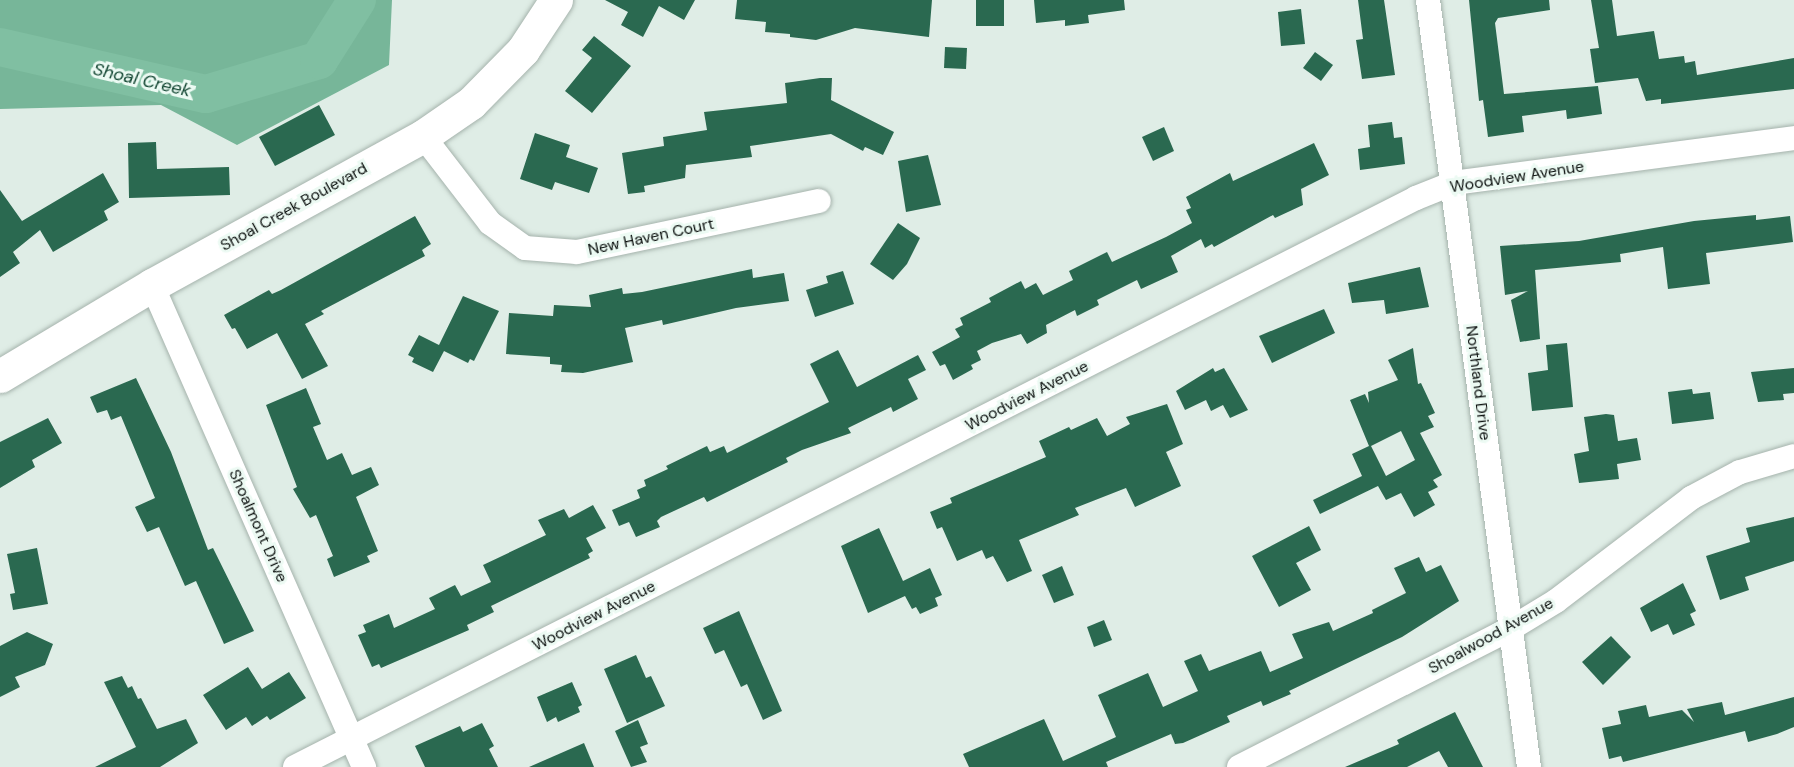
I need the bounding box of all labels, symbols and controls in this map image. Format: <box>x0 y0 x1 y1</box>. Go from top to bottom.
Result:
water label: Shoal Creek <box>91 58 193 102</box>
street label: Woodview Avenue <box>1449 157 1585 197</box>
street label: Shoal Creek Boulevard <box>217 159 371 255</box>
street label: New Haven Court <box>586 214 716 260</box>
street label: Northland Drive <box>1461 324 1495 442</box>
street label: Woodview Avenue <box>962 357 1092 435</box>
street label: Shoalmont Drive <box>225 467 291 585</box>
street label: Woodview Avenue <box>529 577 659 655</box>
street label: Shoalwood Avenue <box>1425 594 1557 678</box>

